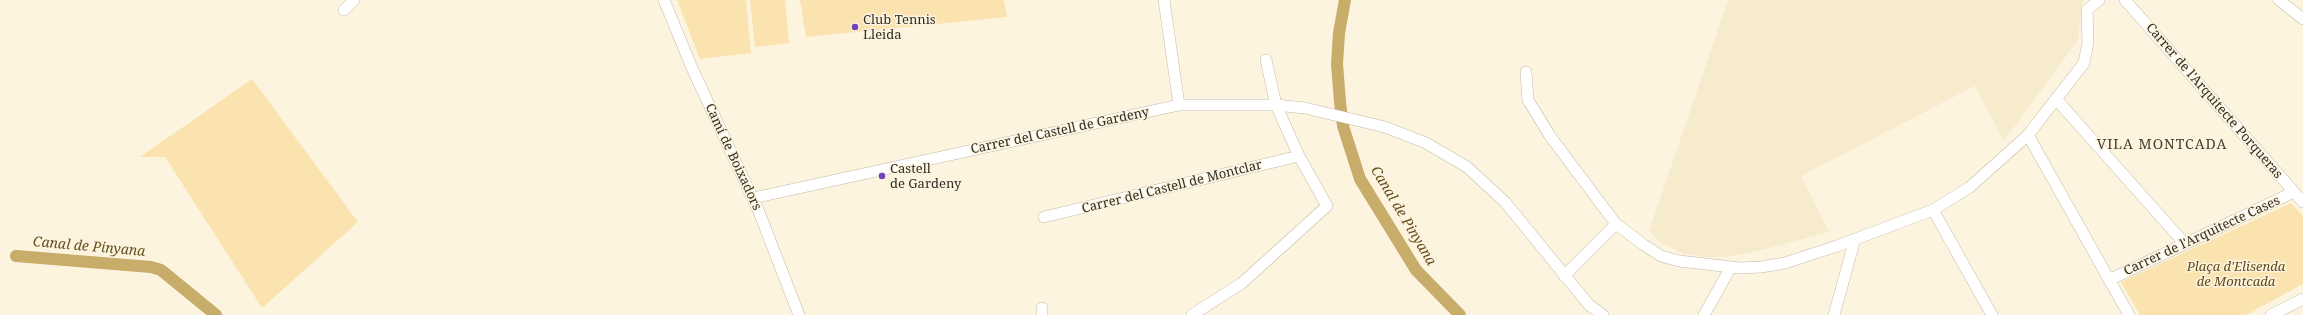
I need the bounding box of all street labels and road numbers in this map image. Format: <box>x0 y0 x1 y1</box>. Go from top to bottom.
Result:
street label: Carrer de l'Arquitecte Porqueras <box>2142 20 2286 182</box>
street label: Camí de Boixadors <box>701 101 765 213</box>
street label: Carrer del Castell de Gardeny <box>969 104 1151 158</box>
street label: Carrer del Castell de Montclar <box>1080 157 1264 217</box>
street label: Carrer de l'Arquitecte Cases <box>2121 193 2283 279</box>

